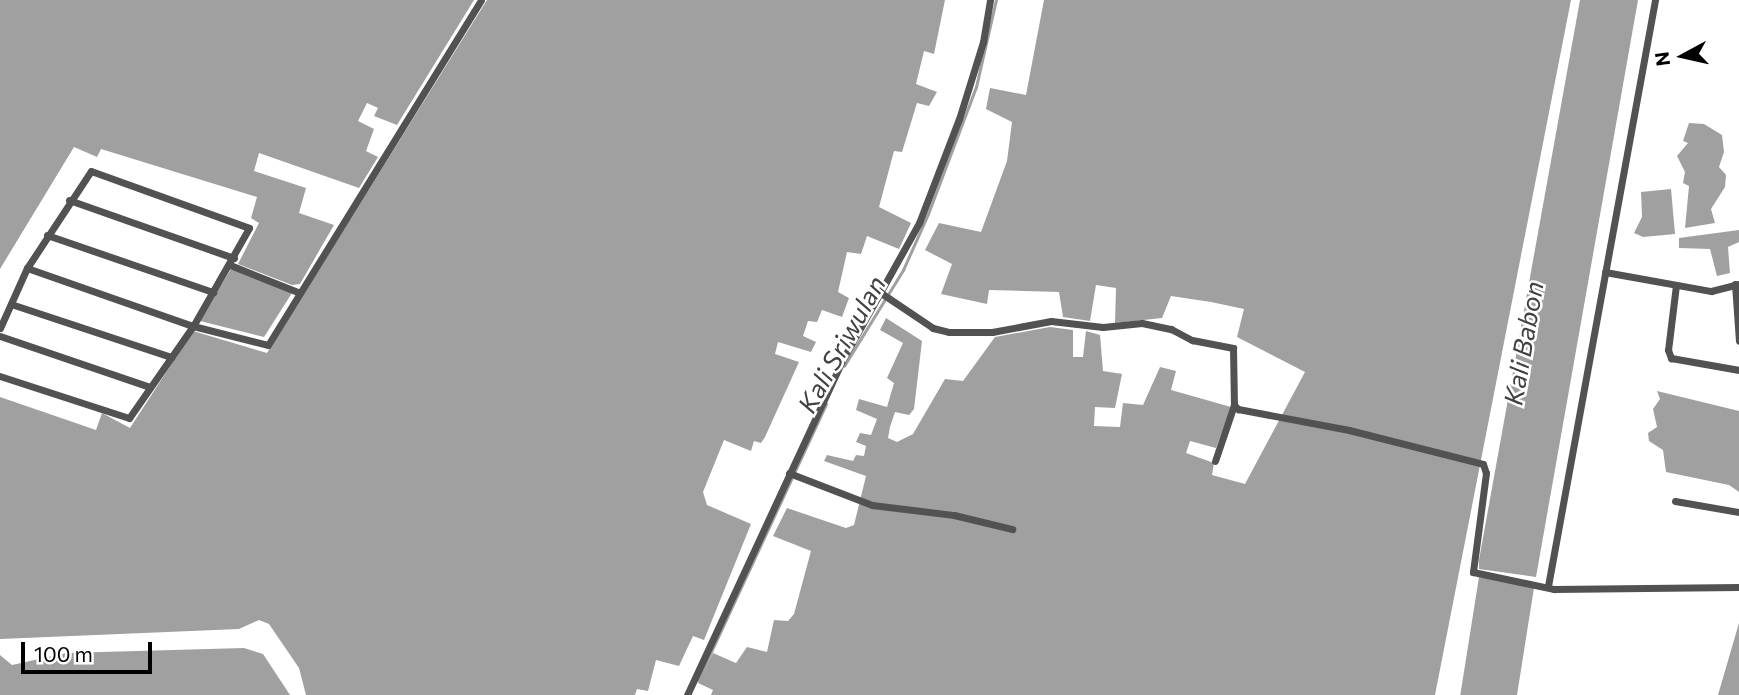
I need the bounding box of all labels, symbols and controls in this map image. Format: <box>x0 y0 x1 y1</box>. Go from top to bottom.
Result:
north arrow <box>1648 21 1718 91</box>
text: N <box>1649 50 1674 68</box>
water label: Kali Sriwulan <box>790 270 892 418</box>
water label: Kali Babon <box>1497 278 1549 408</box>
scale bar <box>24 628 156 672</box>
text: 100 m <box>34 641 93 666</box>

